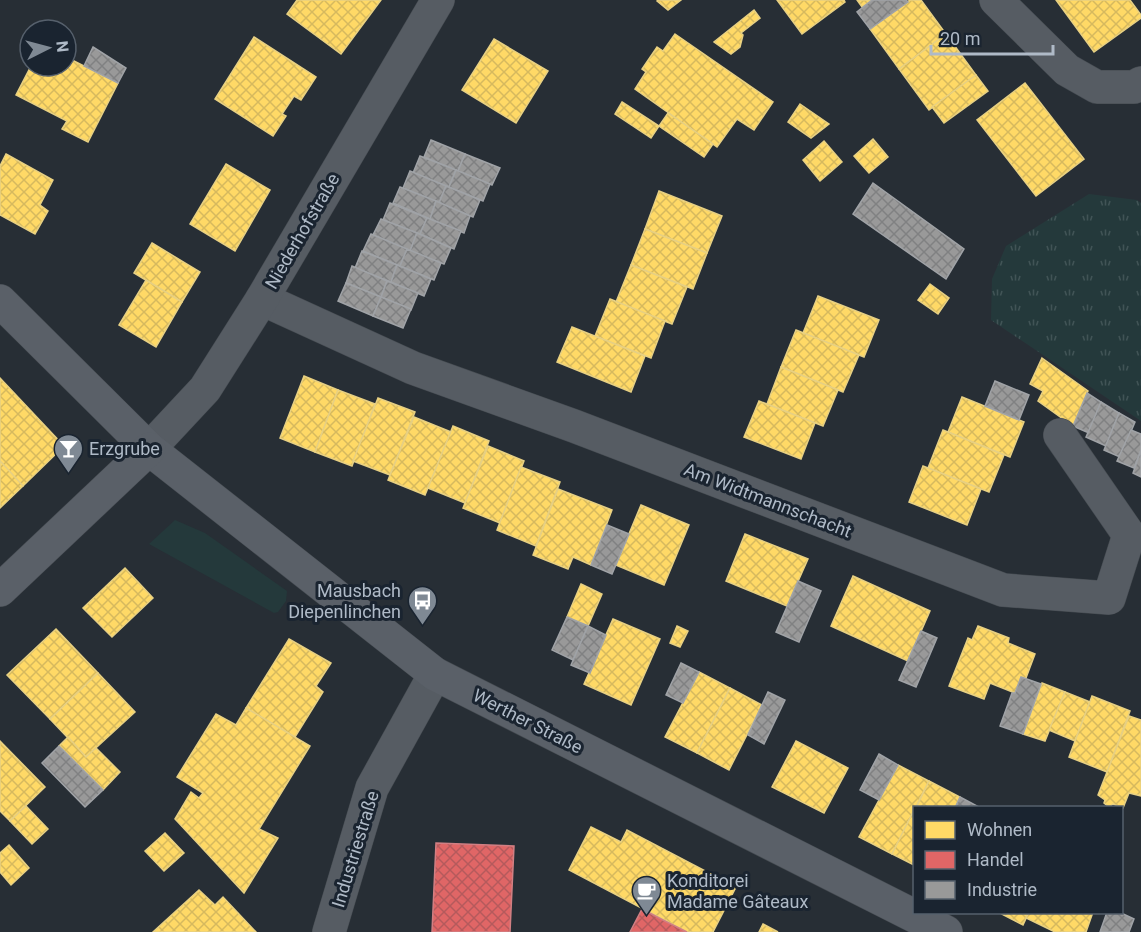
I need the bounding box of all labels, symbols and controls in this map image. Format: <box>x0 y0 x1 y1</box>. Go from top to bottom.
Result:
north arrow <box>18 18 78 78</box>
scale bar <box>931 18 1052 56</box>
text: 20 m <box>940 28 980 49</box>
text: N <box>52 40 72 53</box>
street label: Niederhofstraße <box>260 169 344 293</box>
bar icon: Erzgrube <box>52 432 84 474</box>
place label: Erzgrube <box>89 438 160 459</box>
street label: Am Widtmannschacht <box>681 458 855 542</box>
place label: Mausbach Diepenlinchen <box>288 580 401 622</box>
bus stop icon: Mausbach Diepenlinchen <box>406 584 438 626</box>
street label: Werther Straße <box>470 684 586 758</box>
street label: Industriestraße <box>327 788 383 910</box>
legend <box>913 806 1123 914</box>
text: Wohnen <box>967 819 1032 840</box>
text: Handel <box>967 849 1024 870</box>
place label: Konditorei Madame Gâteaux <box>667 870 808 912</box>
cafe icon: Konditorei Madame Gâteaux <box>630 874 662 916</box>
text: Industrie <box>967 879 1037 900</box>

